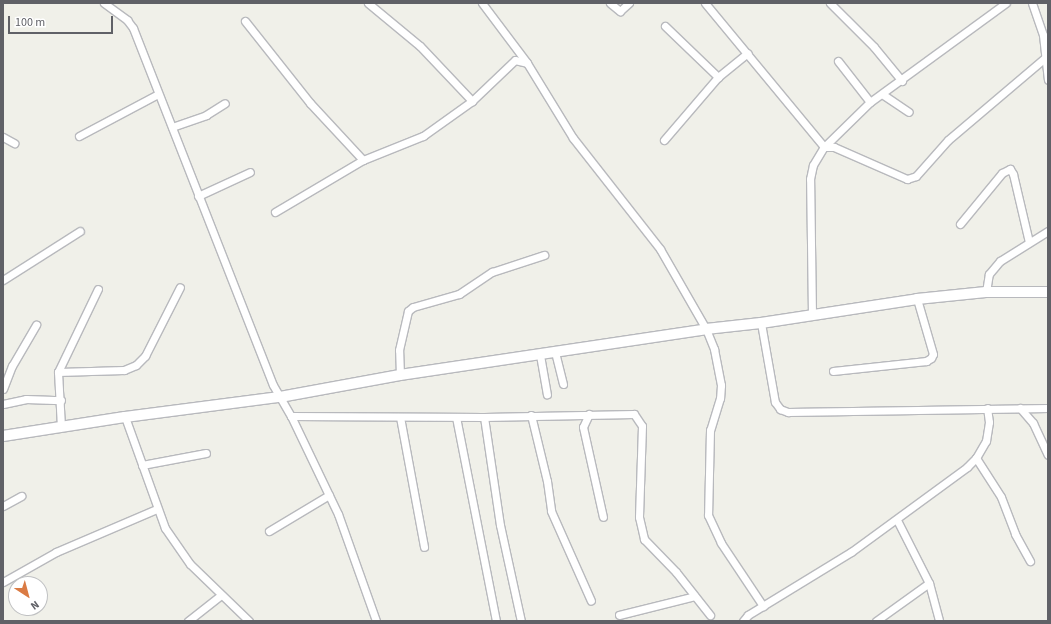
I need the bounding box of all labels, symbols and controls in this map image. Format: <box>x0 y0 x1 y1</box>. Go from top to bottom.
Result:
scale bar <box>10 8 115 34</box>
text: 100 m <box>15 14 45 31</box>
north arrow <box>8 576 48 616</box>
text: N <box>27 597 42 614</box>

